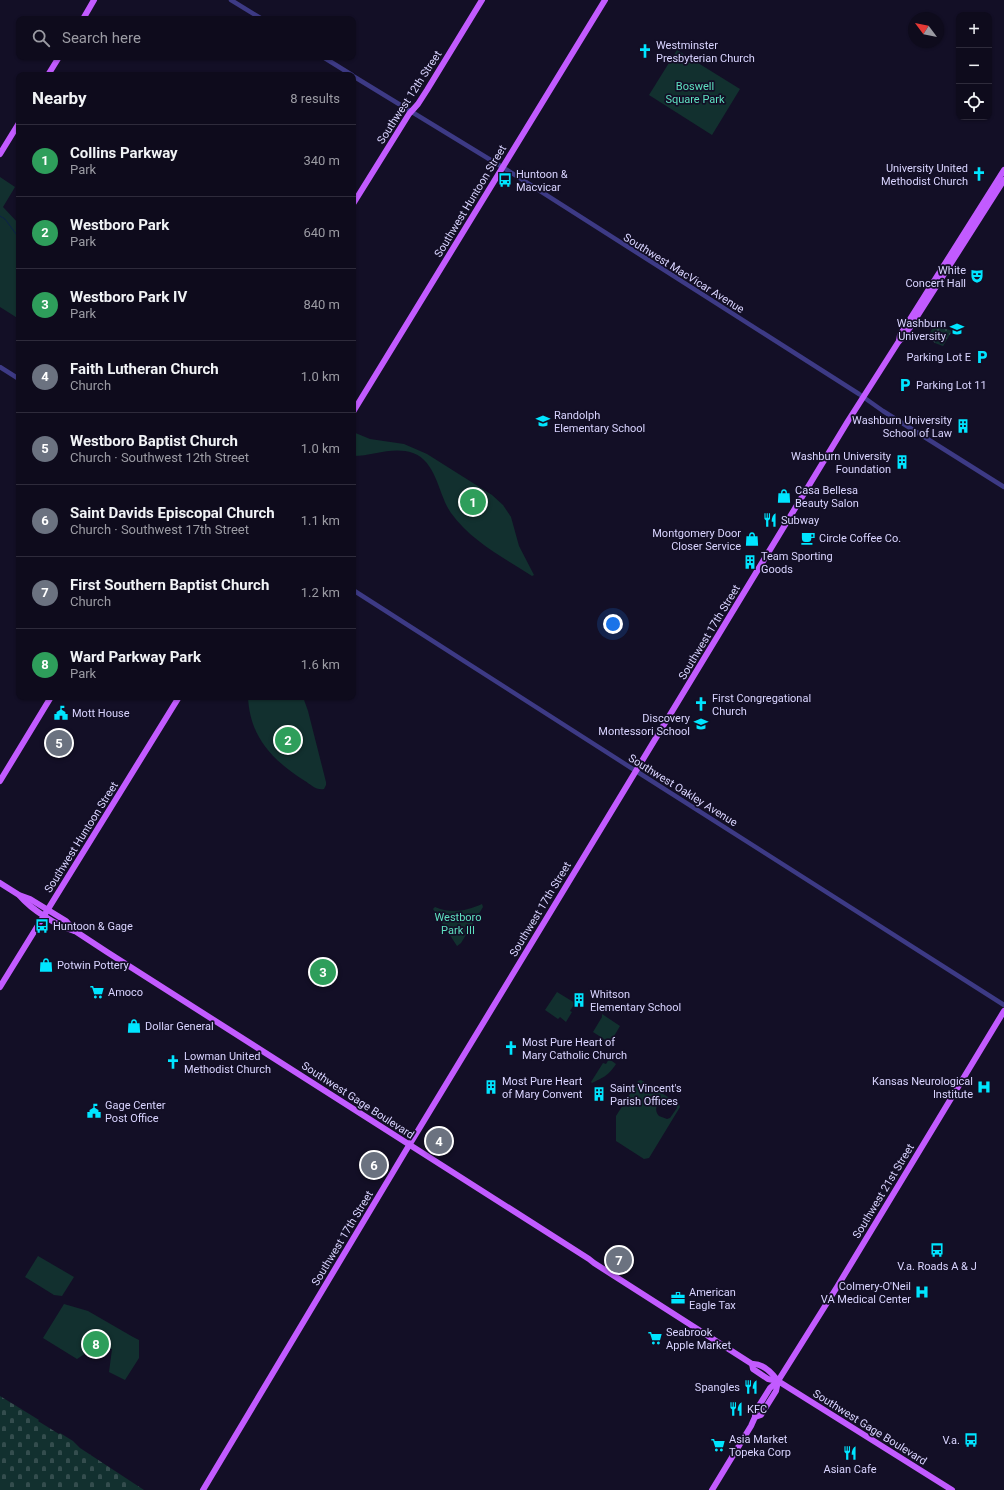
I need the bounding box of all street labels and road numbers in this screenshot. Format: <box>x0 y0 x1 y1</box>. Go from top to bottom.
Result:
street label: Southwest 12th Street <box>374 48 445 146</box>
street label: Southwest Huntoon Street <box>432 143 509 260</box>
street label: Southwest MacVicar Avenue <box>621 231 747 316</box>
street label: Southwest 17th Street <box>676 582 743 682</box>
street label: Southwest Oakley Avenue <box>626 751 740 829</box>
street label: Southwest Huntoon Street <box>42 779 121 895</box>
street label: Southwest 17th Street <box>507 859 574 959</box>
street label: Southwest Gage Boulevard <box>299 1059 416 1142</box>
street label: Southwest 21st Street <box>850 1141 917 1241</box>
street label: Southwest 17th Street <box>309 1188 376 1288</box>
street label: Southwest Gage Boulevard <box>811 1387 929 1468</box>

